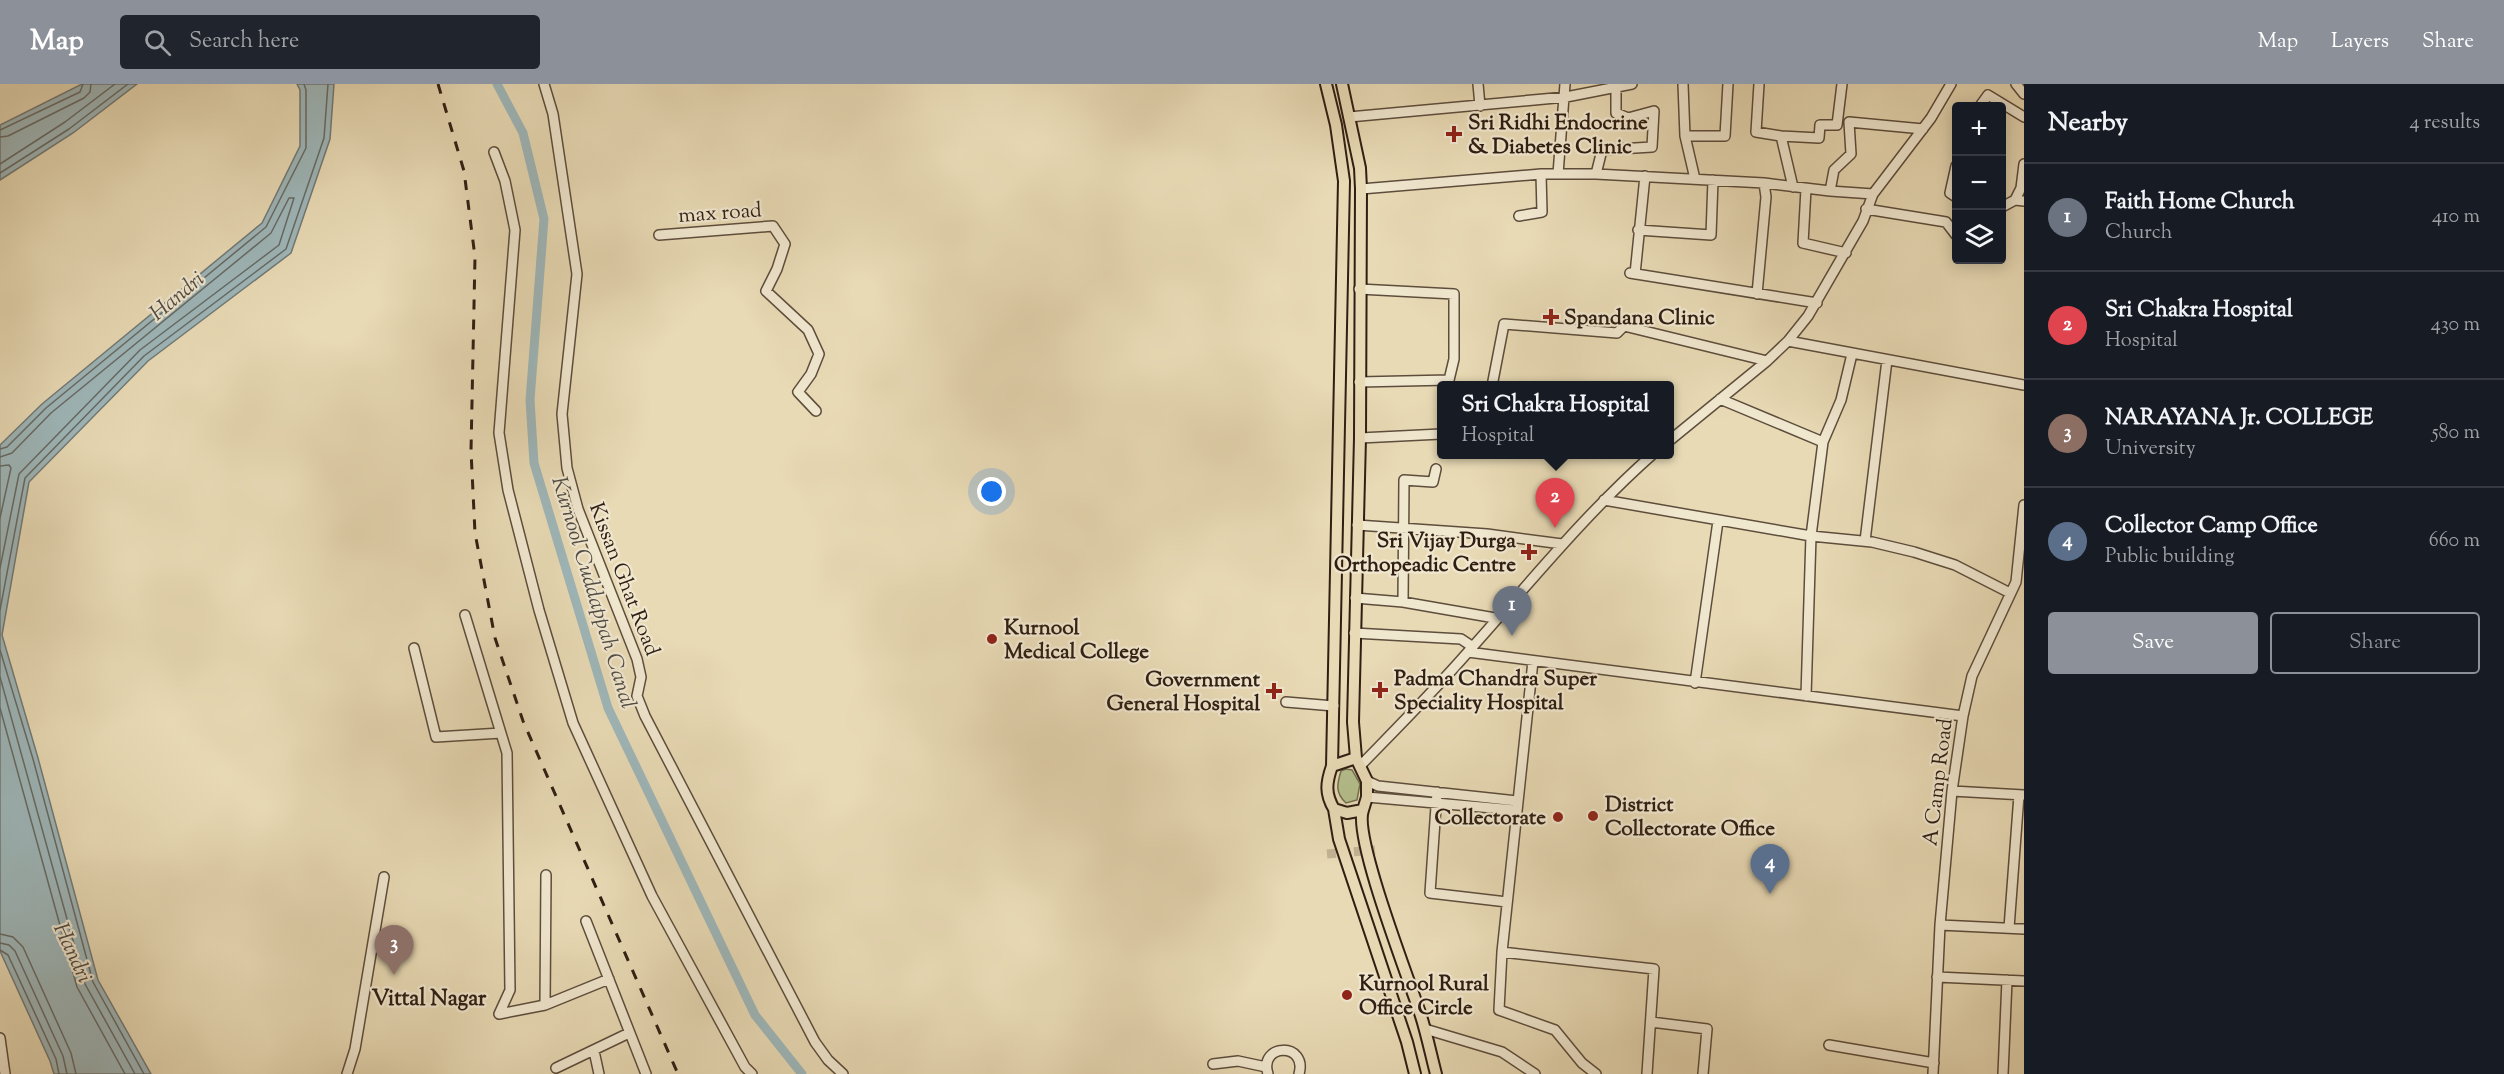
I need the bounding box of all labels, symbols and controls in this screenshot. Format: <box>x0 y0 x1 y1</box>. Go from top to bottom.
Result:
search box <box>120 15 540 69</box>
text: Map <box>30 22 84 62</box>
icon: search <box>141 26 174 59</box>
text: Search here <box>189 26 299 58</box>
text: Map <box>2258 27 2298 57</box>
text: Layers <box>2331 27 2389 57</box>
text: Share <box>2422 27 2474 57</box>
map controls <box>1952 102 2006 264</box>
button: + <box>1952 102 2006 156</box>
text: Nearby <box>2048 105 2128 142</box>
place label: Sri Ridhi Endocrine & Diabetes Clinic <box>1468 109 1648 163</box>
text: 4 results <box>2409 109 2480 138</box>
marker: Sri Ridhi Endocrine & Diabetes Clinic <box>1445 125 1463 143</box>
button: − <box>1952 156 2006 210</box>
text: Faith Home Church <box>2105 187 2295 219</box>
street label: max road <box>677 196 763 232</box>
text: 1 <box>2064 203 2071 232</box>
text: 410 m <box>2432 203 2480 232</box>
button: layers <box>1952 210 2006 264</box>
text: Church <box>2105 219 2172 248</box>
water label: Handri <box>144 265 212 330</box>
text: Sri Chakra Hospital <box>2105 295 2293 327</box>
place label: Spandana Clinic <box>1564 304 1715 334</box>
marker: Spandana Clinic <box>1542 308 1560 326</box>
text: 2 <box>2063 311 2072 340</box>
text: 430 m <box>2431 311 2480 340</box>
text: Hospital <box>2105 327 2178 356</box>
popup <box>1437 381 1674 459</box>
text: Sri Chakra Hospital <box>1462 390 1650 422</box>
text: NARAYANA Jr. COLLEGE <box>2105 403 2373 435</box>
text: 3 <box>2063 419 2072 448</box>
text: 580 m <box>2432 419 2480 448</box>
text: Hospital <box>1462 422 1534 451</box>
text: University <box>2105 435 2196 464</box>
water label: Kurnool Cuddappah Canal <box>542 473 643 713</box>
your location <box>977 477 1006 506</box>
pin: 2 <box>1536 478 1574 528</box>
street label: Kissan Ghat Road <box>580 499 666 661</box>
text: Collector Camp Office <box>2105 511 2318 543</box>
place label: Sri Vijay Durga Orthopeadic Centre <box>1334 527 1516 581</box>
text: 4 <box>2062 527 2073 556</box>
text: 660 m <box>2429 527 2480 556</box>
marker: Sri Vijay Durga Orthopeadic Centre <box>1520 543 1538 561</box>
text: Public building <box>2105 543 2235 572</box>
pin: 1 <box>1492 586 1532 636</box>
button: Save <box>2048 612 2258 674</box>
button: Share <box>2270 612 2480 674</box>
place label: Kurnool Medical College <box>1004 614 1149 668</box>
marker: Kurnool Medical College <box>985 632 999 646</box>
place label: Padma Chandra Super Speciality Hospital <box>1394 665 1597 719</box>
place label: Government General Hospital <box>1107 666 1261 720</box>
marker: Padma Chandra Super Speciality Hospital <box>1371 681 1389 699</box>
marker: Government General Hospital <box>1265 682 1283 700</box>
street label: A Camp Road <box>1916 717 1962 848</box>
place label: District Collectorate Office <box>1605 791 1775 845</box>
place label: Collectorate <box>1435 804 1546 834</box>
marker: District Collectorate Office <box>1586 809 1600 823</box>
marker: Collectorate <box>1551 810 1565 824</box>
pin: 4 <box>1750 844 1790 894</box>
water label: Handri <box>43 918 99 989</box>
pin: 3 <box>374 926 414 975</box>
place label: Kurnool Rural Office Circle <box>1359 970 1489 1024</box>
district label: Vittal Nagar <box>372 984 487 1016</box>
marker: Kurnool Rural Office Circle <box>1340 988 1354 1002</box>

